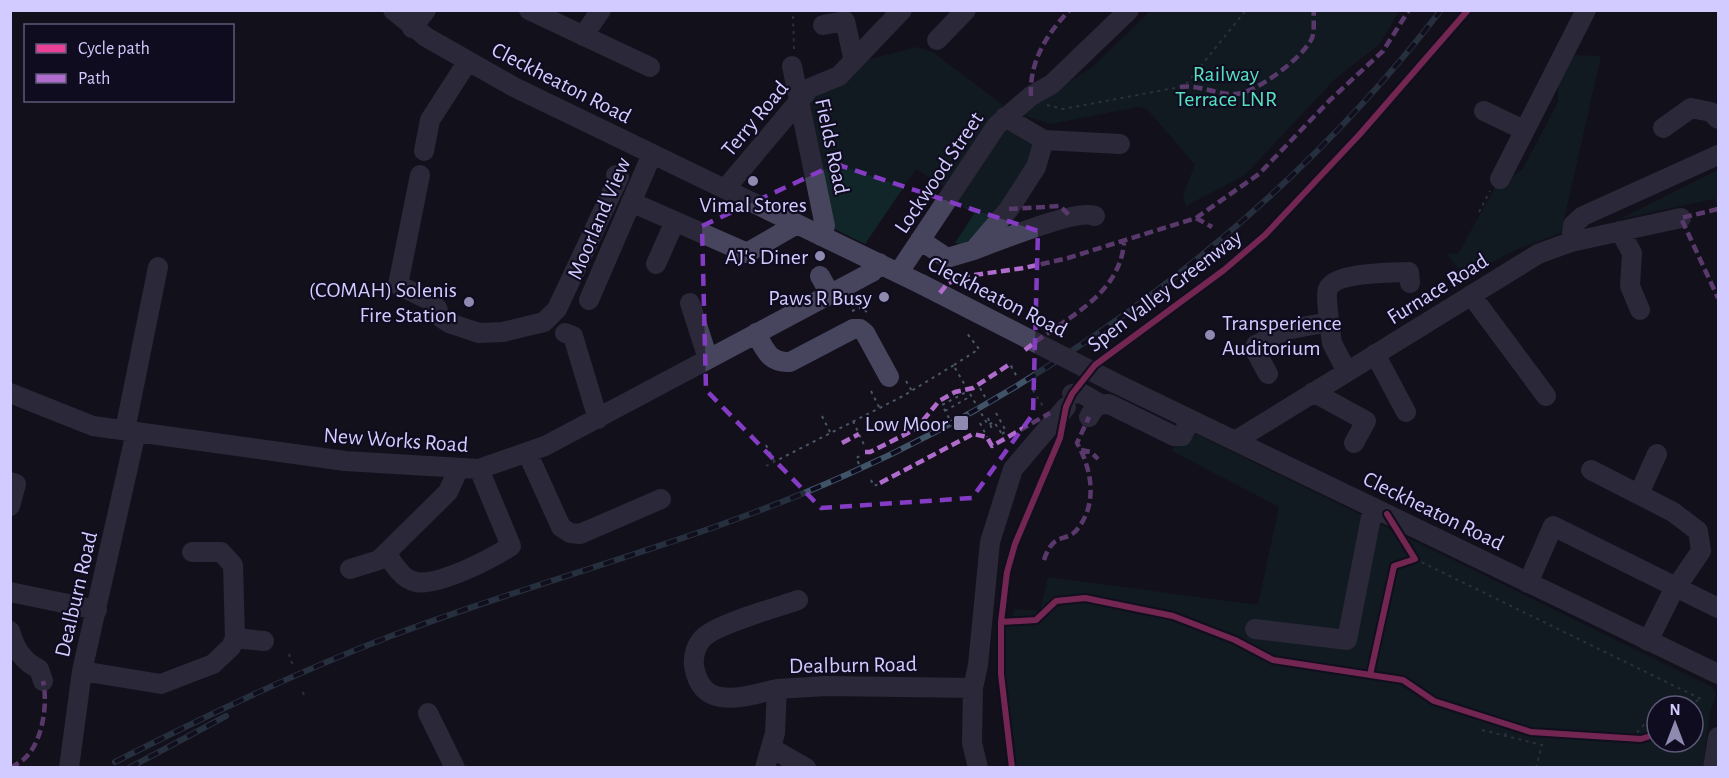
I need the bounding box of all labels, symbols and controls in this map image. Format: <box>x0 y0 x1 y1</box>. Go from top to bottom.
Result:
legend <box>24 24 234 102</box>
street label: Cleckheaton Road <box>488 38 635 127</box>
text: Cycle path <box>78 40 150 58</box>
park label: Railway Terrace LNR <box>1175 63 1277 110</box>
text: Path <box>78 70 110 88</box>
street label: Terry Road <box>717 77 792 160</box>
street label: Fields Road <box>811 96 853 196</box>
street label: Lockwood Street <box>890 108 987 237</box>
street label: Moorland View <box>563 154 634 282</box>
marker: Vimal Stores <box>746 174 760 188</box>
place label: Vimal Stores <box>699 194 807 216</box>
street label: Spen Valley Greenway <box>1083 225 1246 356</box>
place label: AJ's Diner <box>725 246 808 268</box>
marker: AJ's Diner <box>813 249 827 263</box>
street label: Furnace Road <box>1383 249 1492 328</box>
street label: Cleckheaton Road <box>924 252 1071 341</box>
place label: (COMAH) Solenis Fire Station <box>309 279 457 326</box>
place label: Paws R Busy <box>768 287 873 309</box>
marker: Paws R Busy <box>877 290 891 304</box>
marker: (COMAH) Solenis Fire Station <box>462 295 476 309</box>
place label: Transperience Auditorium <box>1222 312 1342 359</box>
marker: Transperience Auditorium <box>1203 328 1217 342</box>
place label: Low Moor <box>865 413 948 435</box>
marker: Low Moor <box>952 414 970 432</box>
street label: New Works Road <box>323 424 469 456</box>
street label: Cleckheaton Road <box>1360 467 1507 554</box>
street label: Dealburn Road <box>51 529 101 659</box>
street label: Dealburn Road <box>789 653 917 677</box>
north arrow <box>1645 694 1705 754</box>
text: N <box>1669 702 1681 718</box>

